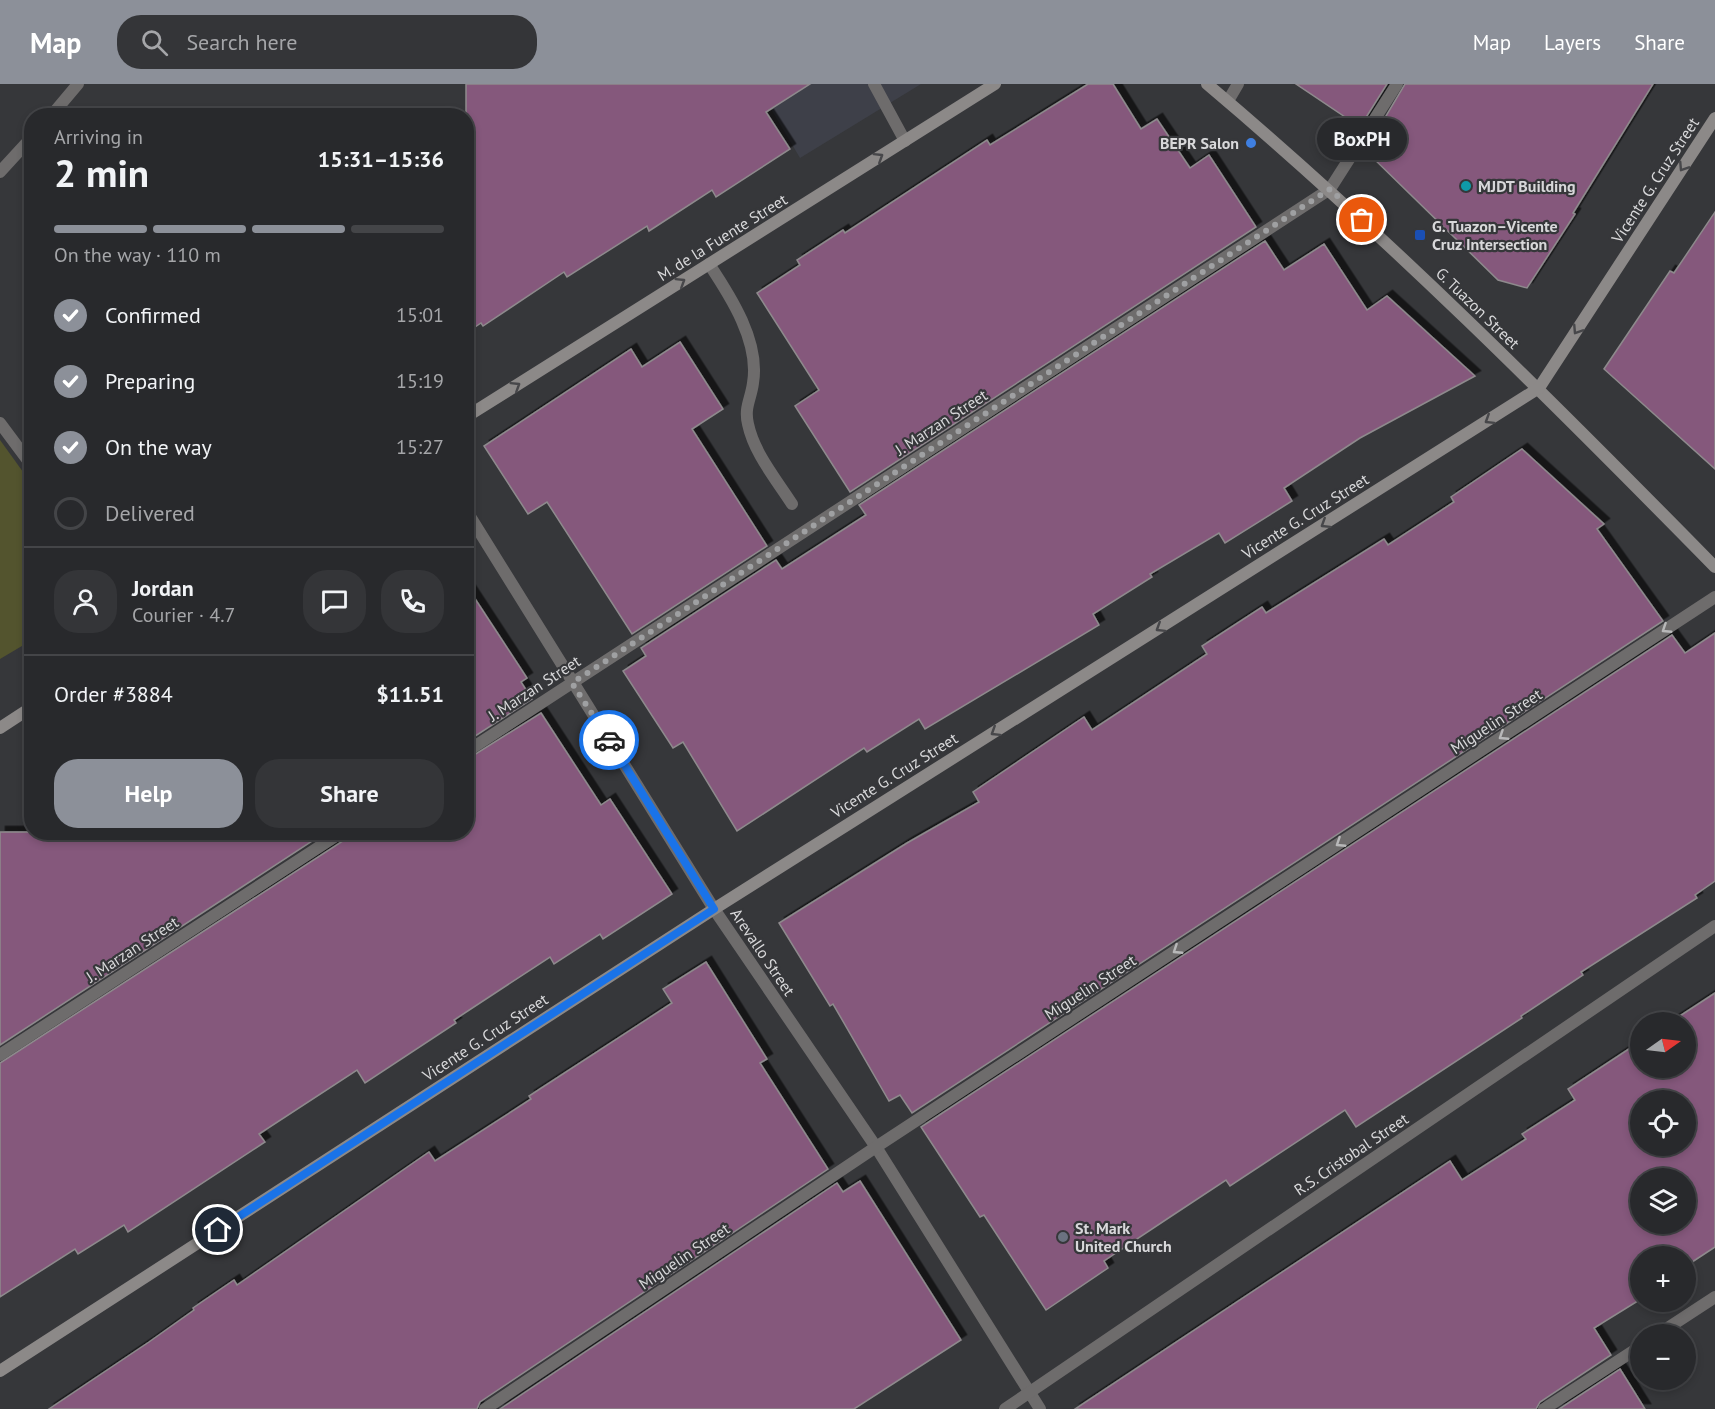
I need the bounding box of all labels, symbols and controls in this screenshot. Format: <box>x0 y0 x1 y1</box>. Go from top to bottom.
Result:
search box <box>117 15 537 69</box>
text: Map <box>30 24 81 61</box>
icon: search <box>138 26 171 59</box>
text: Search here <box>186 28 297 56</box>
text: Map <box>1473 29 1511 56</box>
text: Layers <box>1544 29 1601 56</box>
text: Share <box>1634 29 1685 56</box>
street label: Vicente G. Cruz Street <box>1606 113 1703 247</box>
callout: BoxPH <box>1317 118 1407 160</box>
text: Arriving in <box>54 124 143 150</box>
text: BoxPH <box>1333 126 1391 152</box>
place label: BEPR Salon <box>1160 133 1239 153</box>
marker: BEPR Salon <box>1244 136 1258 150</box>
text: 15:31–15:36 <box>318 145 444 173</box>
text: 2 min <box>54 147 149 198</box>
one-way arrow <box>872 153 883 164</box>
one-way arrow <box>1679 160 1690 171</box>
place label: MJDT Building <box>1478 176 1576 196</box>
marker: MJDT Building <box>1459 179 1473 193</box>
street label: M. de la Fuente Street <box>653 189 791 285</box>
pin <box>1336 194 1387 245</box>
icon: bag <box>1345 203 1378 236</box>
place label: G. Tuazon–Vicente Cruz Intersection <box>1432 216 1558 254</box>
marker: G. Tuazon–Vicente Cruz Intersection <box>1413 228 1427 242</box>
text: On the way · 110 m <box>54 242 221 268</box>
street label: G. Tuazon Street <box>1432 263 1525 353</box>
one-way arrow <box>675 277 685 289</box>
icon: check <box>54 299 87 332</box>
text: Confirmed <box>105 301 201 329</box>
text: 15:01 <box>396 302 444 328</box>
one-way arrow <box>1573 324 1584 335</box>
icon: check <box>54 365 87 398</box>
text: Preparing <box>105 367 195 395</box>
text: 15:19 <box>396 368 444 394</box>
one-way arrow <box>510 381 520 393</box>
street label: J. Marzan Street <box>890 384 991 460</box>
one-way arrow <box>1485 412 1496 423</box>
icon: check <box>54 431 87 464</box>
text: On the way <box>105 433 212 461</box>
text: 15:27 <box>396 434 444 460</box>
street label: Vicente G. Cruz Street <box>1237 469 1373 564</box>
text: Delivered <box>105 499 195 527</box>
one-way arrow <box>1320 516 1331 527</box>
button: person <box>54 570 117 633</box>
button: chat <box>303 570 366 633</box>
button: phone <box>381 570 444 633</box>
text: Jordan <box>132 574 194 602</box>
text: Courier · 4.7 <box>132 602 235 628</box>
one-way arrow <box>1156 620 1166 632</box>
one-way arrow <box>1662 622 1672 634</box>
street label: J. Marzan Street <box>483 650 584 726</box>
text: Order #3884 <box>54 680 173 708</box>
text: $11.51 <box>376 680 444 708</box>
street label: Miguelin Street <box>1446 684 1546 758</box>
courier <box>579 710 639 770</box>
icon: car <box>593 724 626 757</box>
one-way arrow <box>991 724 1001 736</box>
street label: Vicente G. Cruz Street <box>826 728 962 823</box>
one-way arrow <box>1499 729 1509 741</box>
button: Help <box>54 759 243 828</box>
button: Share <box>255 759 444 828</box>
one-way arrow <box>1336 836 1347 847</box>
street label: Arevallo Street <box>726 904 800 1000</box>
street label: J. Marzan Street <box>81 911 182 987</box>
one-way arrow <box>1172 943 1183 954</box>
street label: Miguelin Street <box>1040 950 1140 1024</box>
street label: Vicente G. Cruz Street <box>418 989 552 1086</box>
north arrow <box>1630 1012 1696 1078</box>
map controls <box>1630 1012 1696 1390</box>
button: locate <box>1630 1090 1696 1156</box>
street label: R.S. Cristobal Street <box>1290 1108 1412 1200</box>
button: layers <box>1630 1168 1696 1234</box>
pin <box>192 1204 243 1255</box>
icon: home <box>201 1213 234 1246</box>
street label: Miguelin Street <box>635 1218 734 1294</box>
place label: St. Mark United Church <box>1075 1218 1172 1256</box>
marker: St. Mark United Church <box>1056 1230 1070 1244</box>
button: + <box>1630 1246 1696 1312</box>
button: − <box>1630 1324 1696 1390</box>

